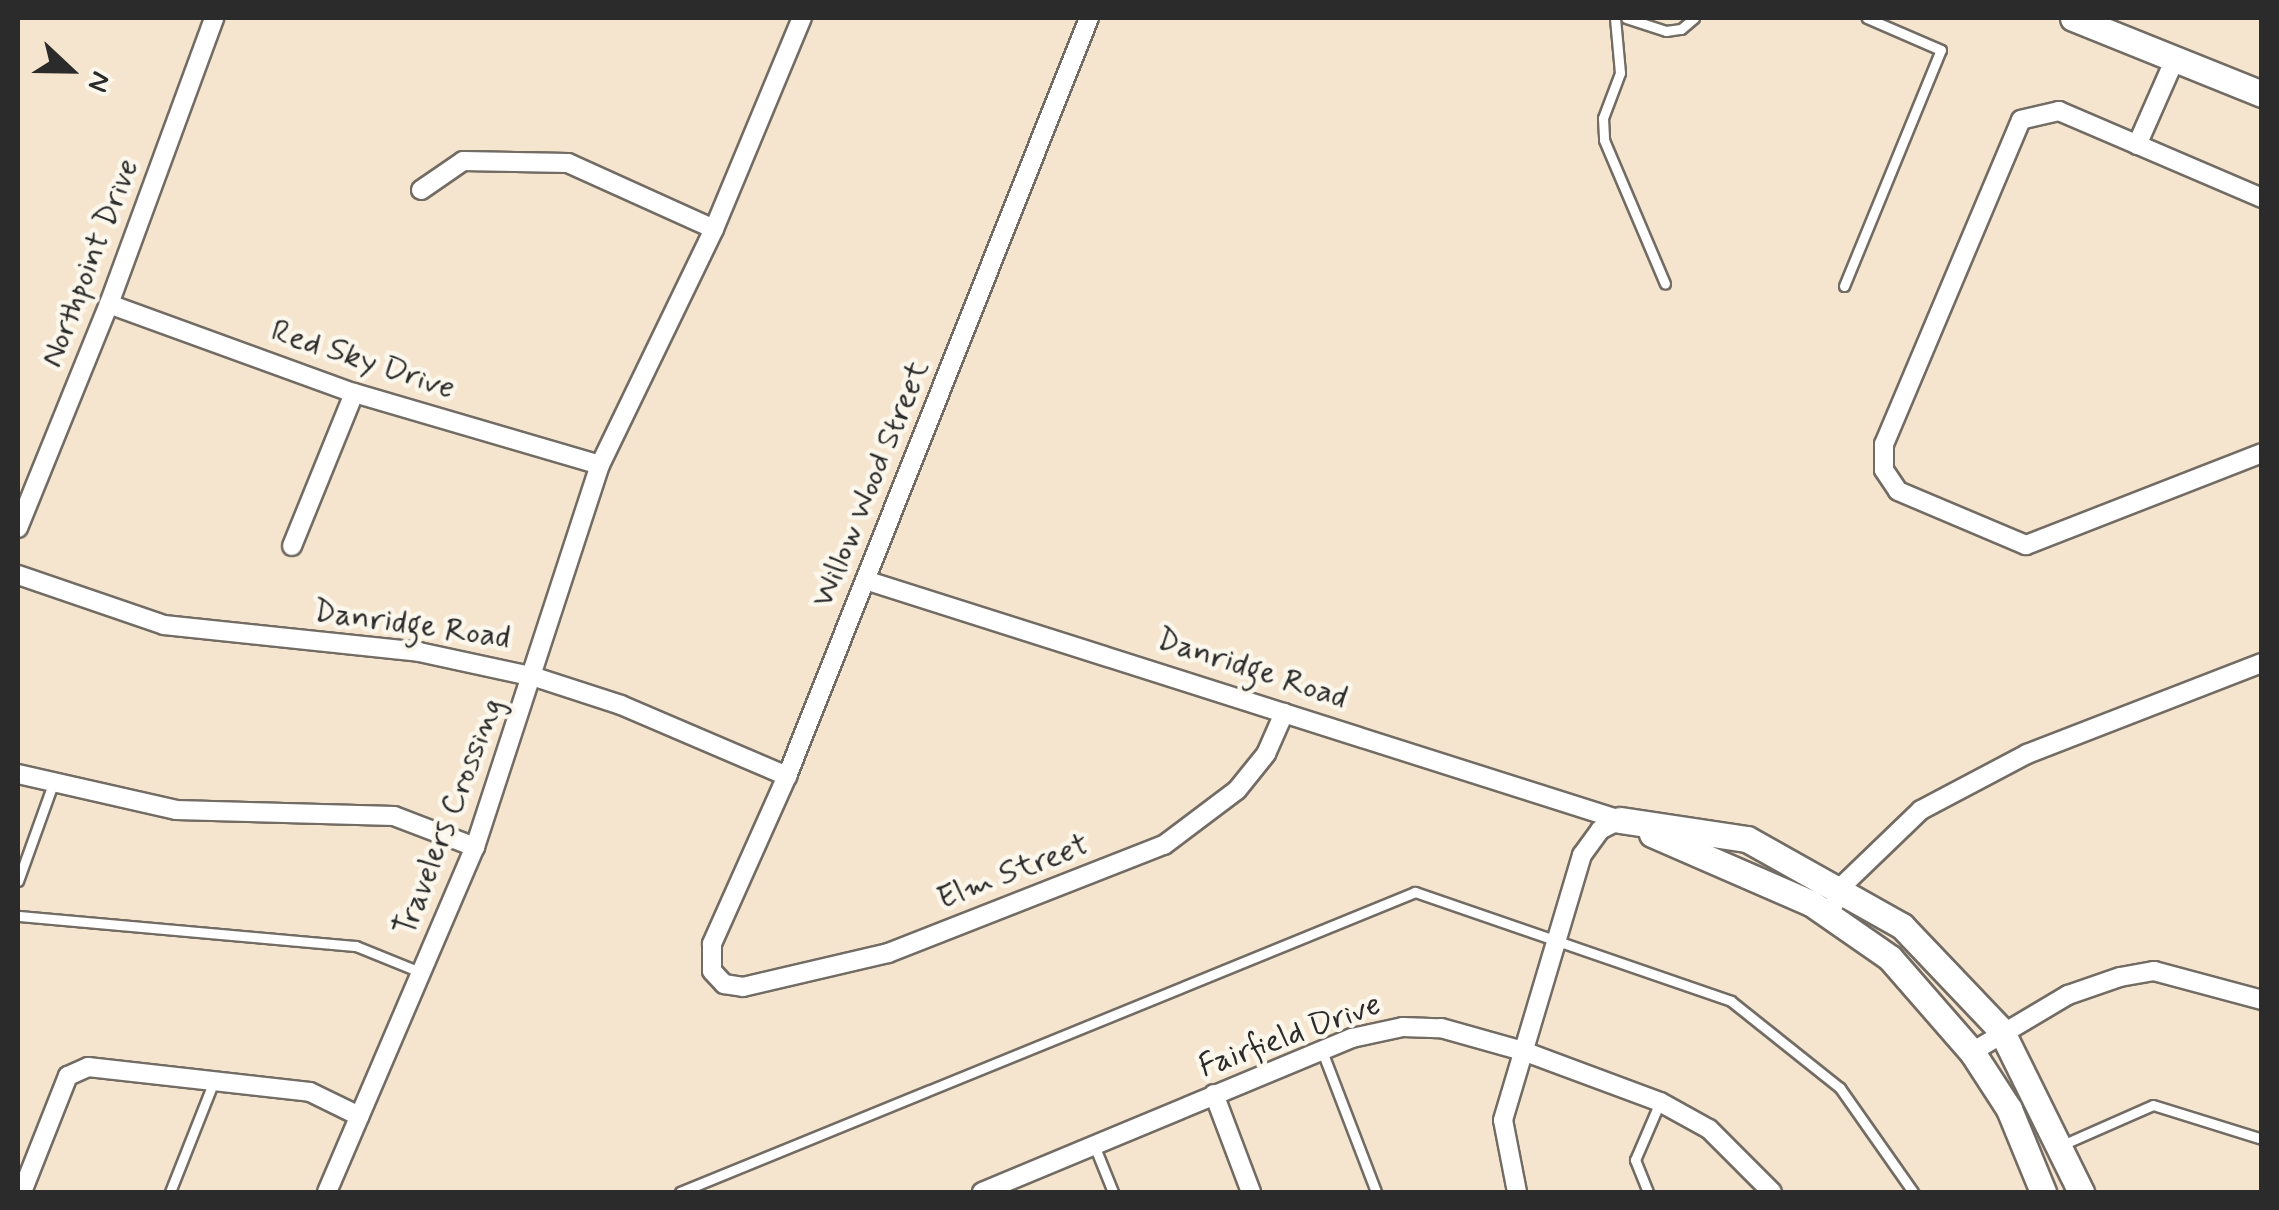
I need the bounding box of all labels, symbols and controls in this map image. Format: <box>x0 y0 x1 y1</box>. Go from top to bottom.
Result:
north arrow <box>20 20 120 120</box>
text: N <box>78 66 119 97</box>
street label: Northpoint Drive <box>33 153 147 373</box>
street label: Red Sky Drive <box>267 313 459 407</box>
street label: Willow Wood Street <box>803 354 939 614</box>
street label: Danridge Road <box>312 592 512 658</box>
street label: Danridge Road <box>1153 620 1351 718</box>
street label: Travelers Crossing <box>386 692 512 942</box>
street label: Elm Street <box>933 826 1093 918</box>
street label: Fairfield Drive <box>1195 986 1385 1086</box>

